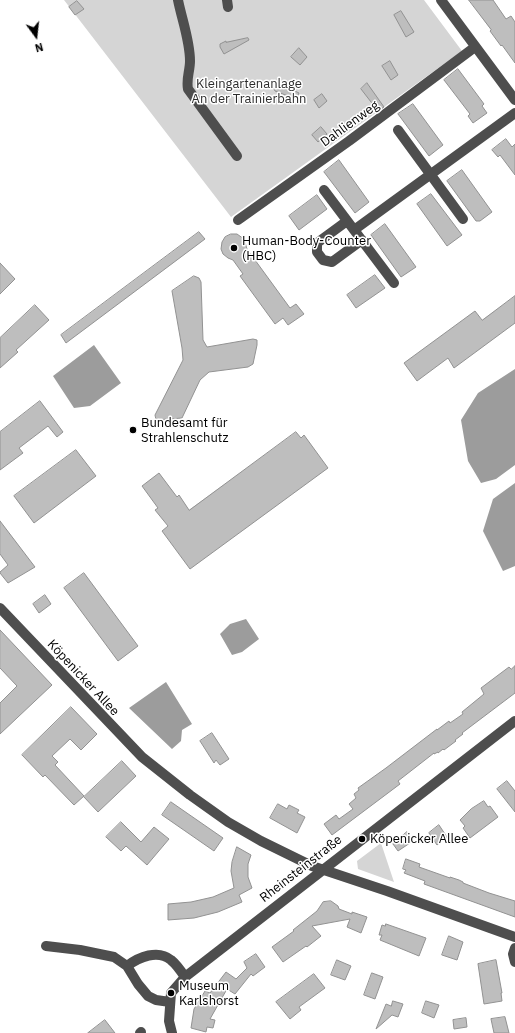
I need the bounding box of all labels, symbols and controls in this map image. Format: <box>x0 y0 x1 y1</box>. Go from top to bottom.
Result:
north arrow <box>16 16 56 56</box>
text: N <box>33 40 45 55</box>
park label: Kleingartenanlage An der Trainierbahn <box>192 76 306 107</box>
street label: Dahlienweg <box>318 98 382 150</box>
place label: Human-Body-Counter (HBC) <box>242 233 371 264</box>
marker: Human-Body-Counter (HBC) <box>229 243 239 253</box>
place label: Bundesamt für Strahlenschutz <box>141 415 228 446</box>
marker: Bundesamt für Strahlenschutz <box>128 425 138 435</box>
street label: Köpenicker Allee <box>44 637 122 719</box>
place label: Köpenicker Allee <box>370 831 468 847</box>
street label: Rheinsteinstraße <box>257 832 345 906</box>
marker: Köpenicker Allee <box>357 834 367 844</box>
place label: Museum Karlshorst <box>179 978 239 1009</box>
marker: Museum Karlshorst <box>166 988 176 998</box>

